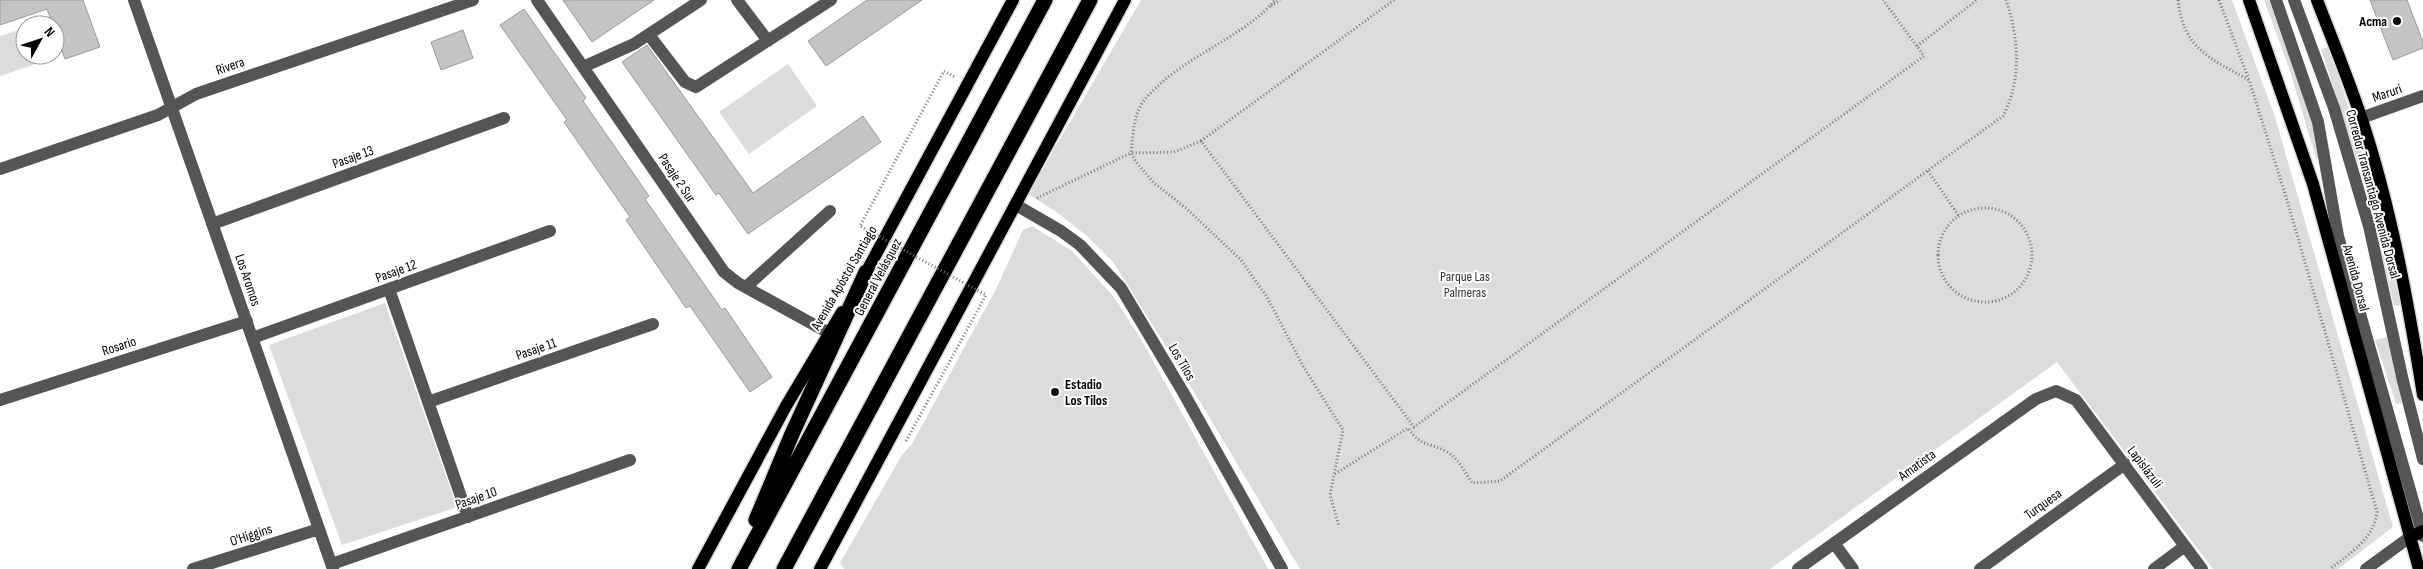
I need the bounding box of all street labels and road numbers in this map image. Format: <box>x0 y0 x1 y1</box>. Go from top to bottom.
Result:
street label: Rivera <box>213 53 247 79</box>
street label: Maruri <box>2370 80 2404 106</box>
street label: Corredor Transantiago Avenida Dorsal <box>2342 108 2404 280</box>
street label: Pasaje 13 <box>330 142 376 172</box>
street label: Pasaje 2 Sur <box>654 150 700 206</box>
street label: Avenida Apóstol Santiago <box>807 223 881 334</box>
street label: General Velásquez <box>851 235 905 319</box>
street label: Avenida Dorsal <box>2339 243 2373 313</box>
street label: Los Aromos <box>231 252 265 308</box>
street label: Pasaje 12 <box>373 256 419 286</box>
street label: Rosario <box>100 332 138 359</box>
street label: Pasaje 11 <box>514 334 559 364</box>
street label: Los Tilos <box>1165 341 1199 383</box>
street label: Lapislázuli <box>2124 443 2166 491</box>
street label: Amatista <box>1894 446 1939 485</box>
street label: Pasaje 10 <box>453 483 499 513</box>
street label: Turquesa <box>2021 485 2065 523</box>
street label: O'Higgins <box>228 520 274 550</box>

